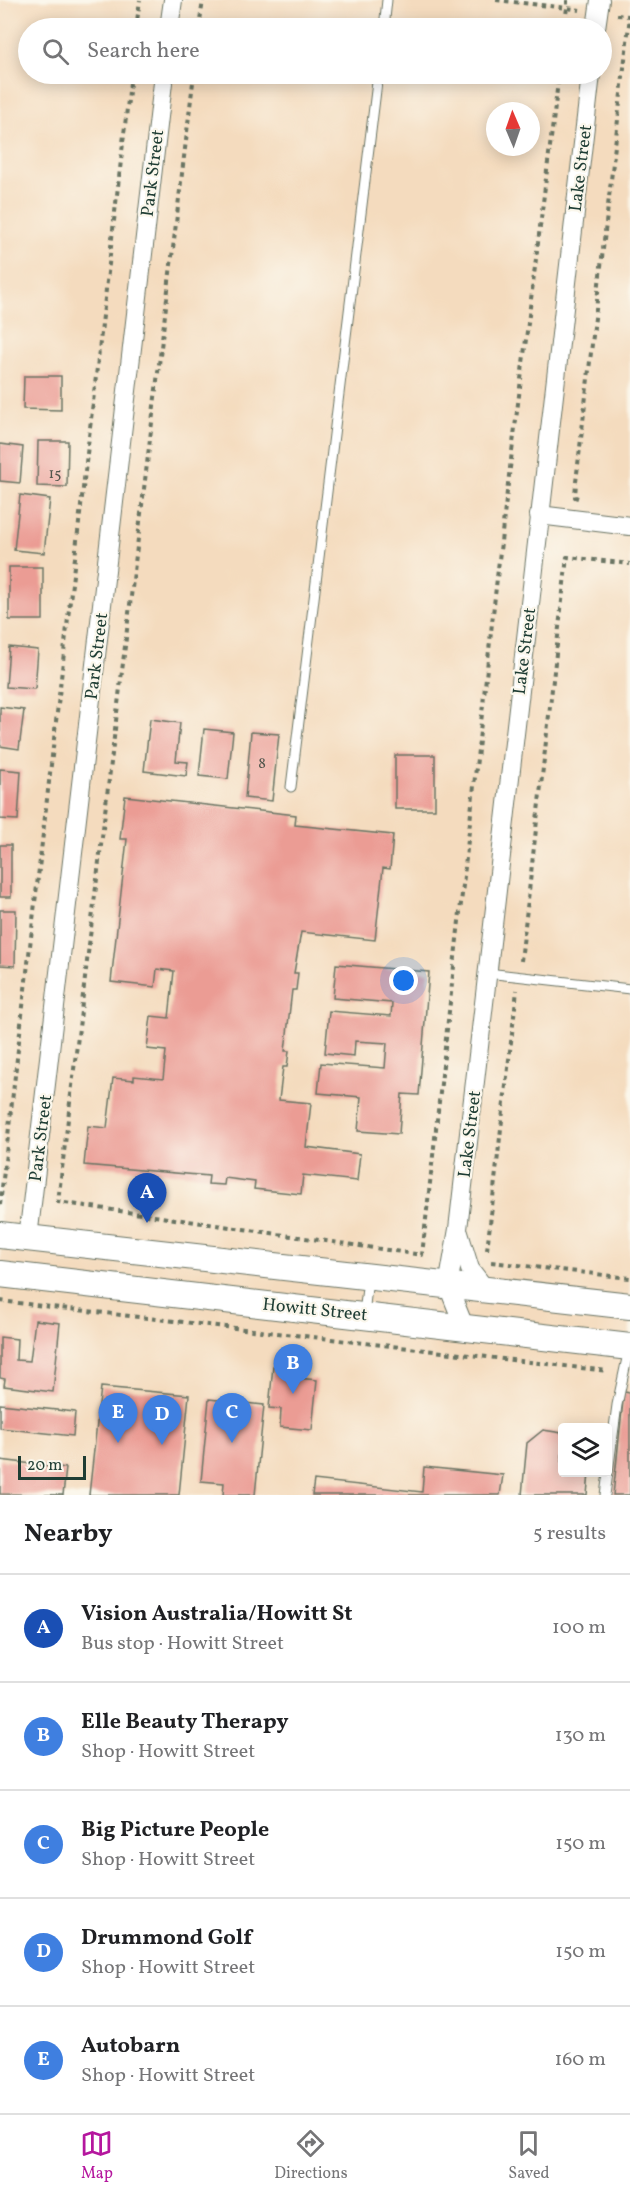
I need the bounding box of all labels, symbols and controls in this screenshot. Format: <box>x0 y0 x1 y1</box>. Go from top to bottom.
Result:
search box <box>18 18 612 84</box>
icon: search <box>39 35 72 68</box>
text: Search here <box>87 36 200 67</box>
north arrow <box>486 102 540 156</box>
street label: Lake Street <box>564 123 599 213</box>
street label: Park Street <box>136 128 171 218</box>
house number: 15 <box>48 464 62 485</box>
street label: Lake Street <box>508 606 543 696</box>
street label: Park Street <box>80 611 115 701</box>
house number: 8 <box>258 754 266 775</box>
your location <box>389 966 418 995</box>
street label: Lake Street <box>453 1089 488 1179</box>
street label: Park Street <box>24 1093 59 1183</box>
pin: A <box>128 1174 166 1223</box>
street label: Howitt Street <box>261 1293 369 1328</box>
pin: B <box>274 1344 312 1394</box>
pin: E <box>98 1394 138 1443</box>
pin: C <box>212 1394 252 1443</box>
pin: D <box>142 1396 182 1445</box>
map controls <box>558 1423 612 1477</box>
button: layers <box>558 1423 612 1477</box>
scale bar <box>18 1453 86 1480</box>
text: 20 m <box>27 1455 62 1477</box>
text: Nearby <box>24 1516 113 1552</box>
text: 5 results <box>533 1520 606 1548</box>
text: Vision Australia/Howitt St <box>81 1599 352 1630</box>
text: A <box>36 1614 51 1642</box>
text: 100 m <box>552 1614 606 1642</box>
text: Bus stop · Howitt Street <box>81 1630 284 1658</box>
text: Elle Beauty Therapy <box>81 1707 289 1738</box>
text: B <box>37 1722 50 1750</box>
text: 130 m <box>555 1722 606 1750</box>
text: Shop · Howitt Street <box>81 1738 255 1766</box>
text: Big Picture People <box>81 1815 269 1846</box>
text: C <box>37 1830 50 1858</box>
text: 150 m <box>555 1830 606 1858</box>
text: Shop · Howitt Street <box>81 1846 255 1874</box>
text: Drummond Golf <box>81 1923 252 1954</box>
text: D <box>36 1938 51 1966</box>
text: 150 m <box>555 1938 606 1966</box>
text: Shop · Howitt Street <box>81 1954 255 1982</box>
text: Autobarn <box>81 2031 180 2062</box>
text: E <box>37 2046 50 2074</box>
text: 160 m <box>554 2046 606 2074</box>
text: Shop · Howitt Street <box>81 2062 255 2090</box>
tab: Map <box>80 2127 113 2185</box>
tab: Directions <box>274 2127 348 2185</box>
tab: Saved <box>508 2127 550 2185</box>

